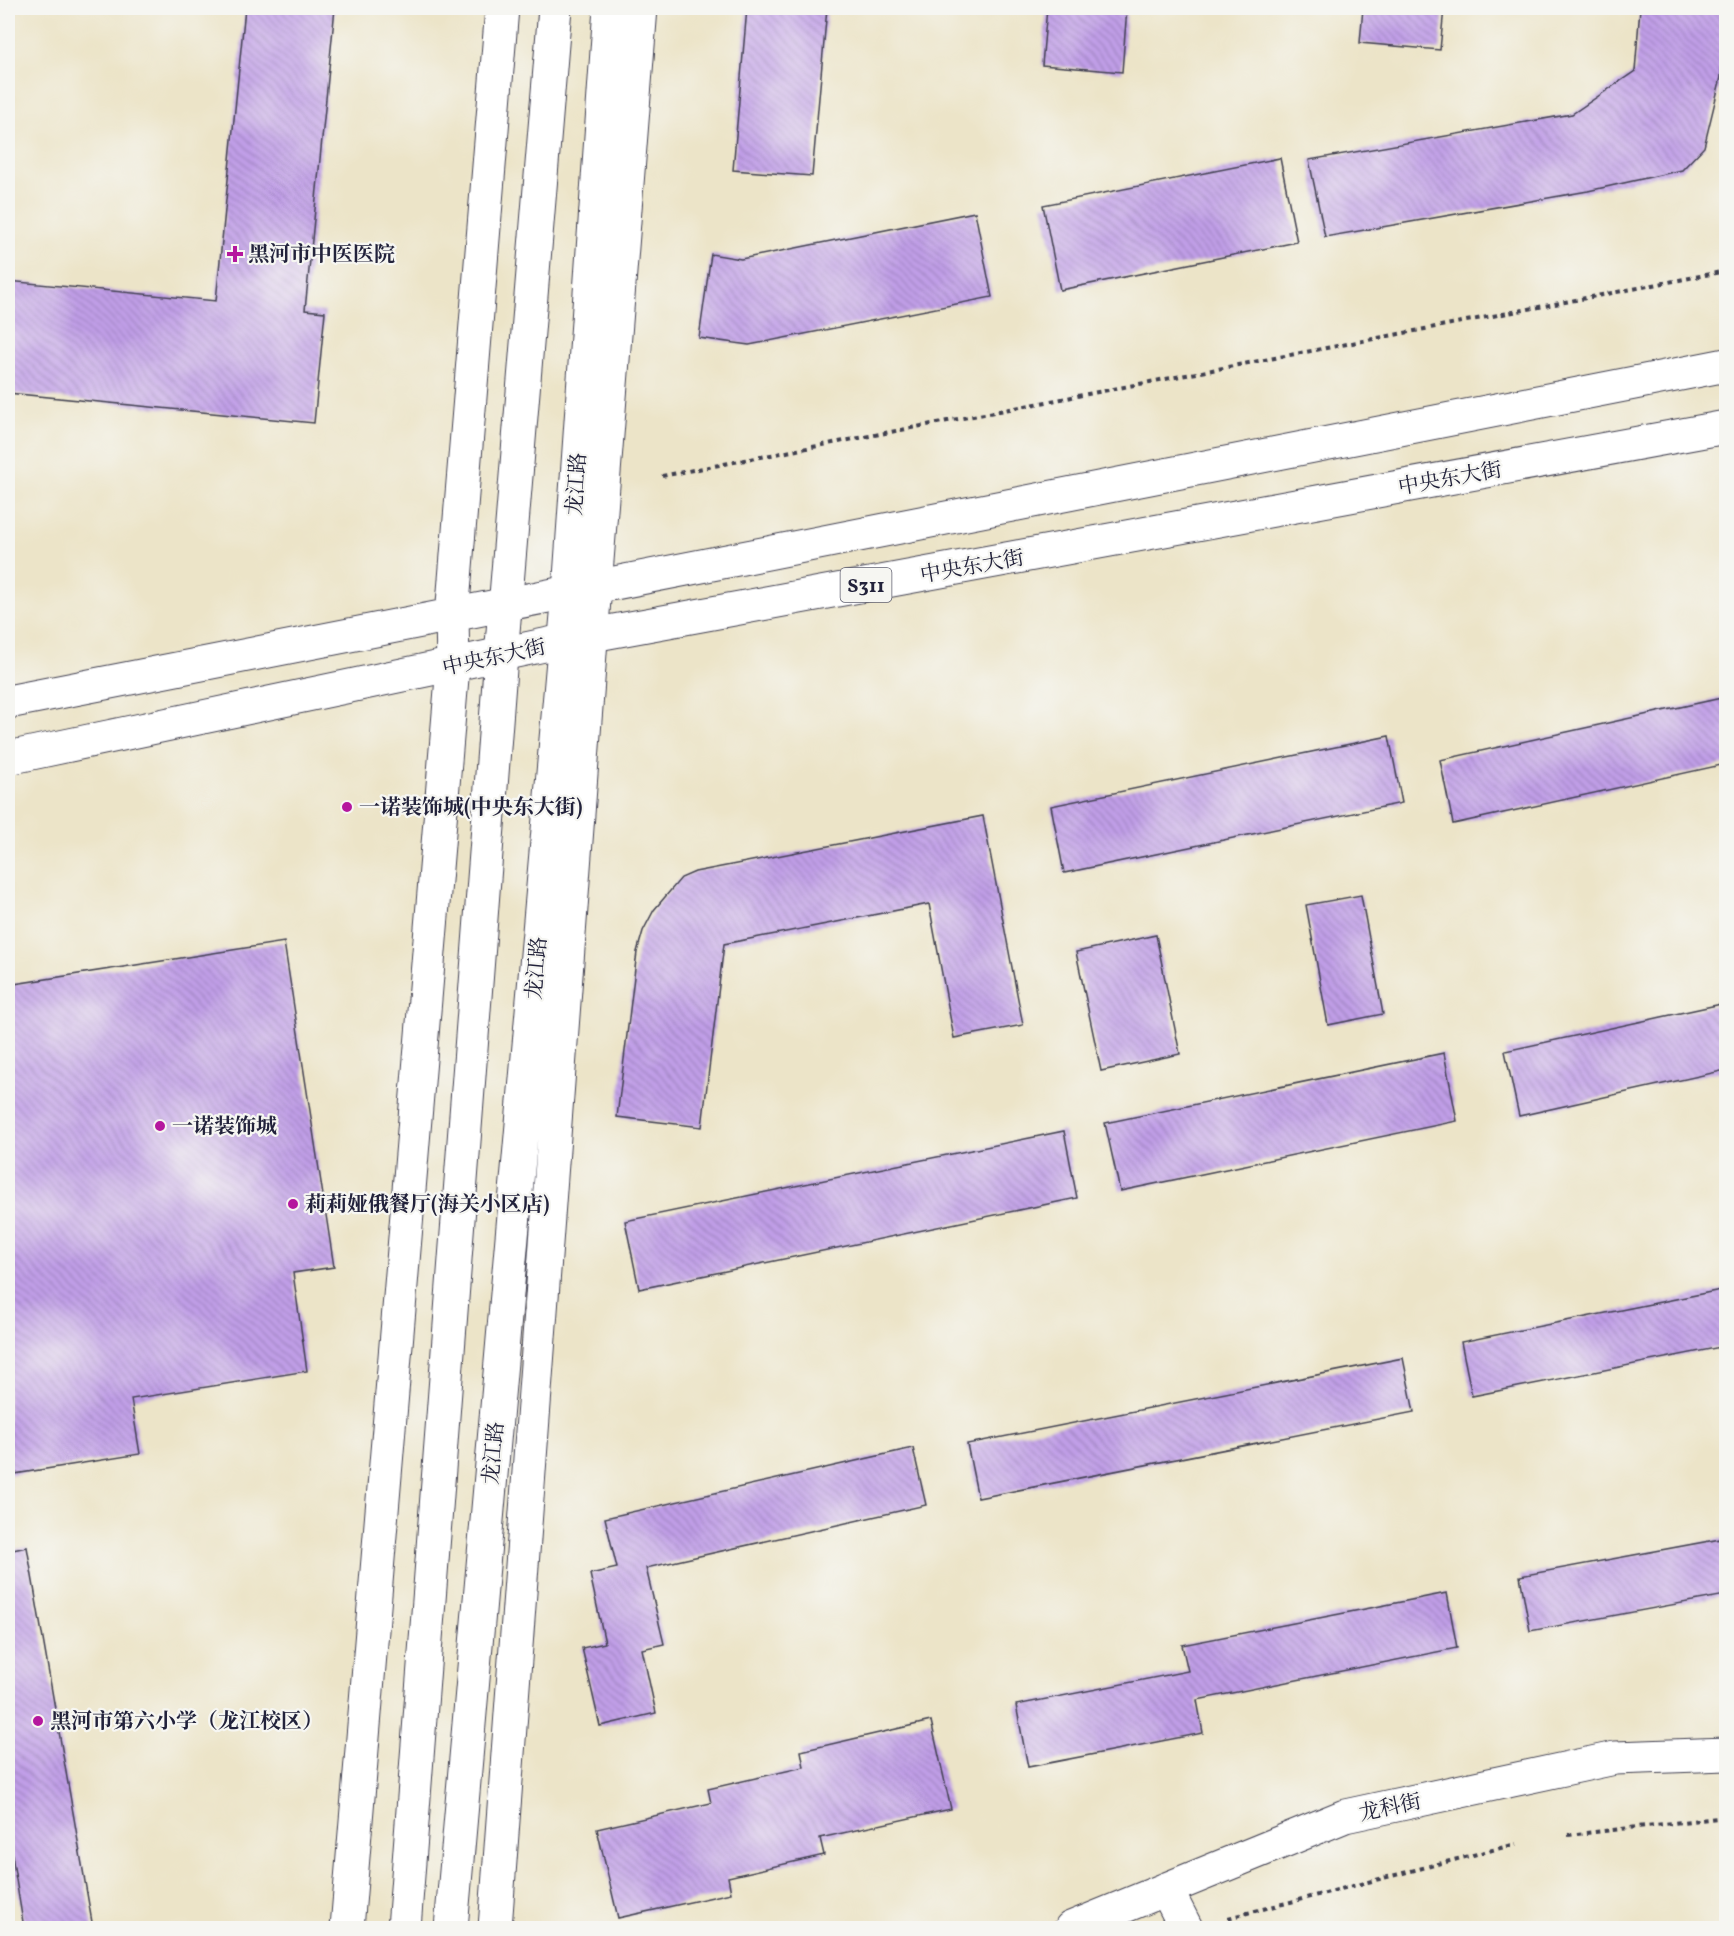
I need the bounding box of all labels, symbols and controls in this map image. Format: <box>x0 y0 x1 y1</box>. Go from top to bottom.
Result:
place label: 黑河市中医医院 <box>248 241 395 270</box>
marker: 黑河市中医医院 <box>226 245 244 263</box>
street label: 龙江路 <box>561 452 594 517</box>
street label: 中央东大街 <box>1396 456 1504 503</box>
street label: 中央东大街 <box>918 544 1026 591</box>
road number: S311 <box>840 568 892 602</box>
street label: 中央东大街 <box>440 633 549 684</box>
place label: 一诺装饰城(中央东大街) <box>359 794 583 823</box>
marker: 一诺装饰城(中央东大街) <box>340 800 354 814</box>
street label: 龙江路 <box>520 935 555 1001</box>
place label: 一诺装饰城 <box>172 1113 277 1142</box>
marker: 一诺装饰城 <box>153 1119 167 1133</box>
place label: 莉莉娅俄餐厅(海关小区店) <box>305 1191 550 1220</box>
marker: 莉莉娅俄餐厅(海关小区店) <box>286 1197 300 1211</box>
street label: 龙江路 <box>477 1420 512 1486</box>
place label: 黑河市第六小学（龙江校区） <box>50 1708 323 1737</box>
marker: 黑河市第六小学（龙江校区） <box>31 1714 45 1728</box>
street label: 龙科街 <box>1356 1788 1424 1829</box>

